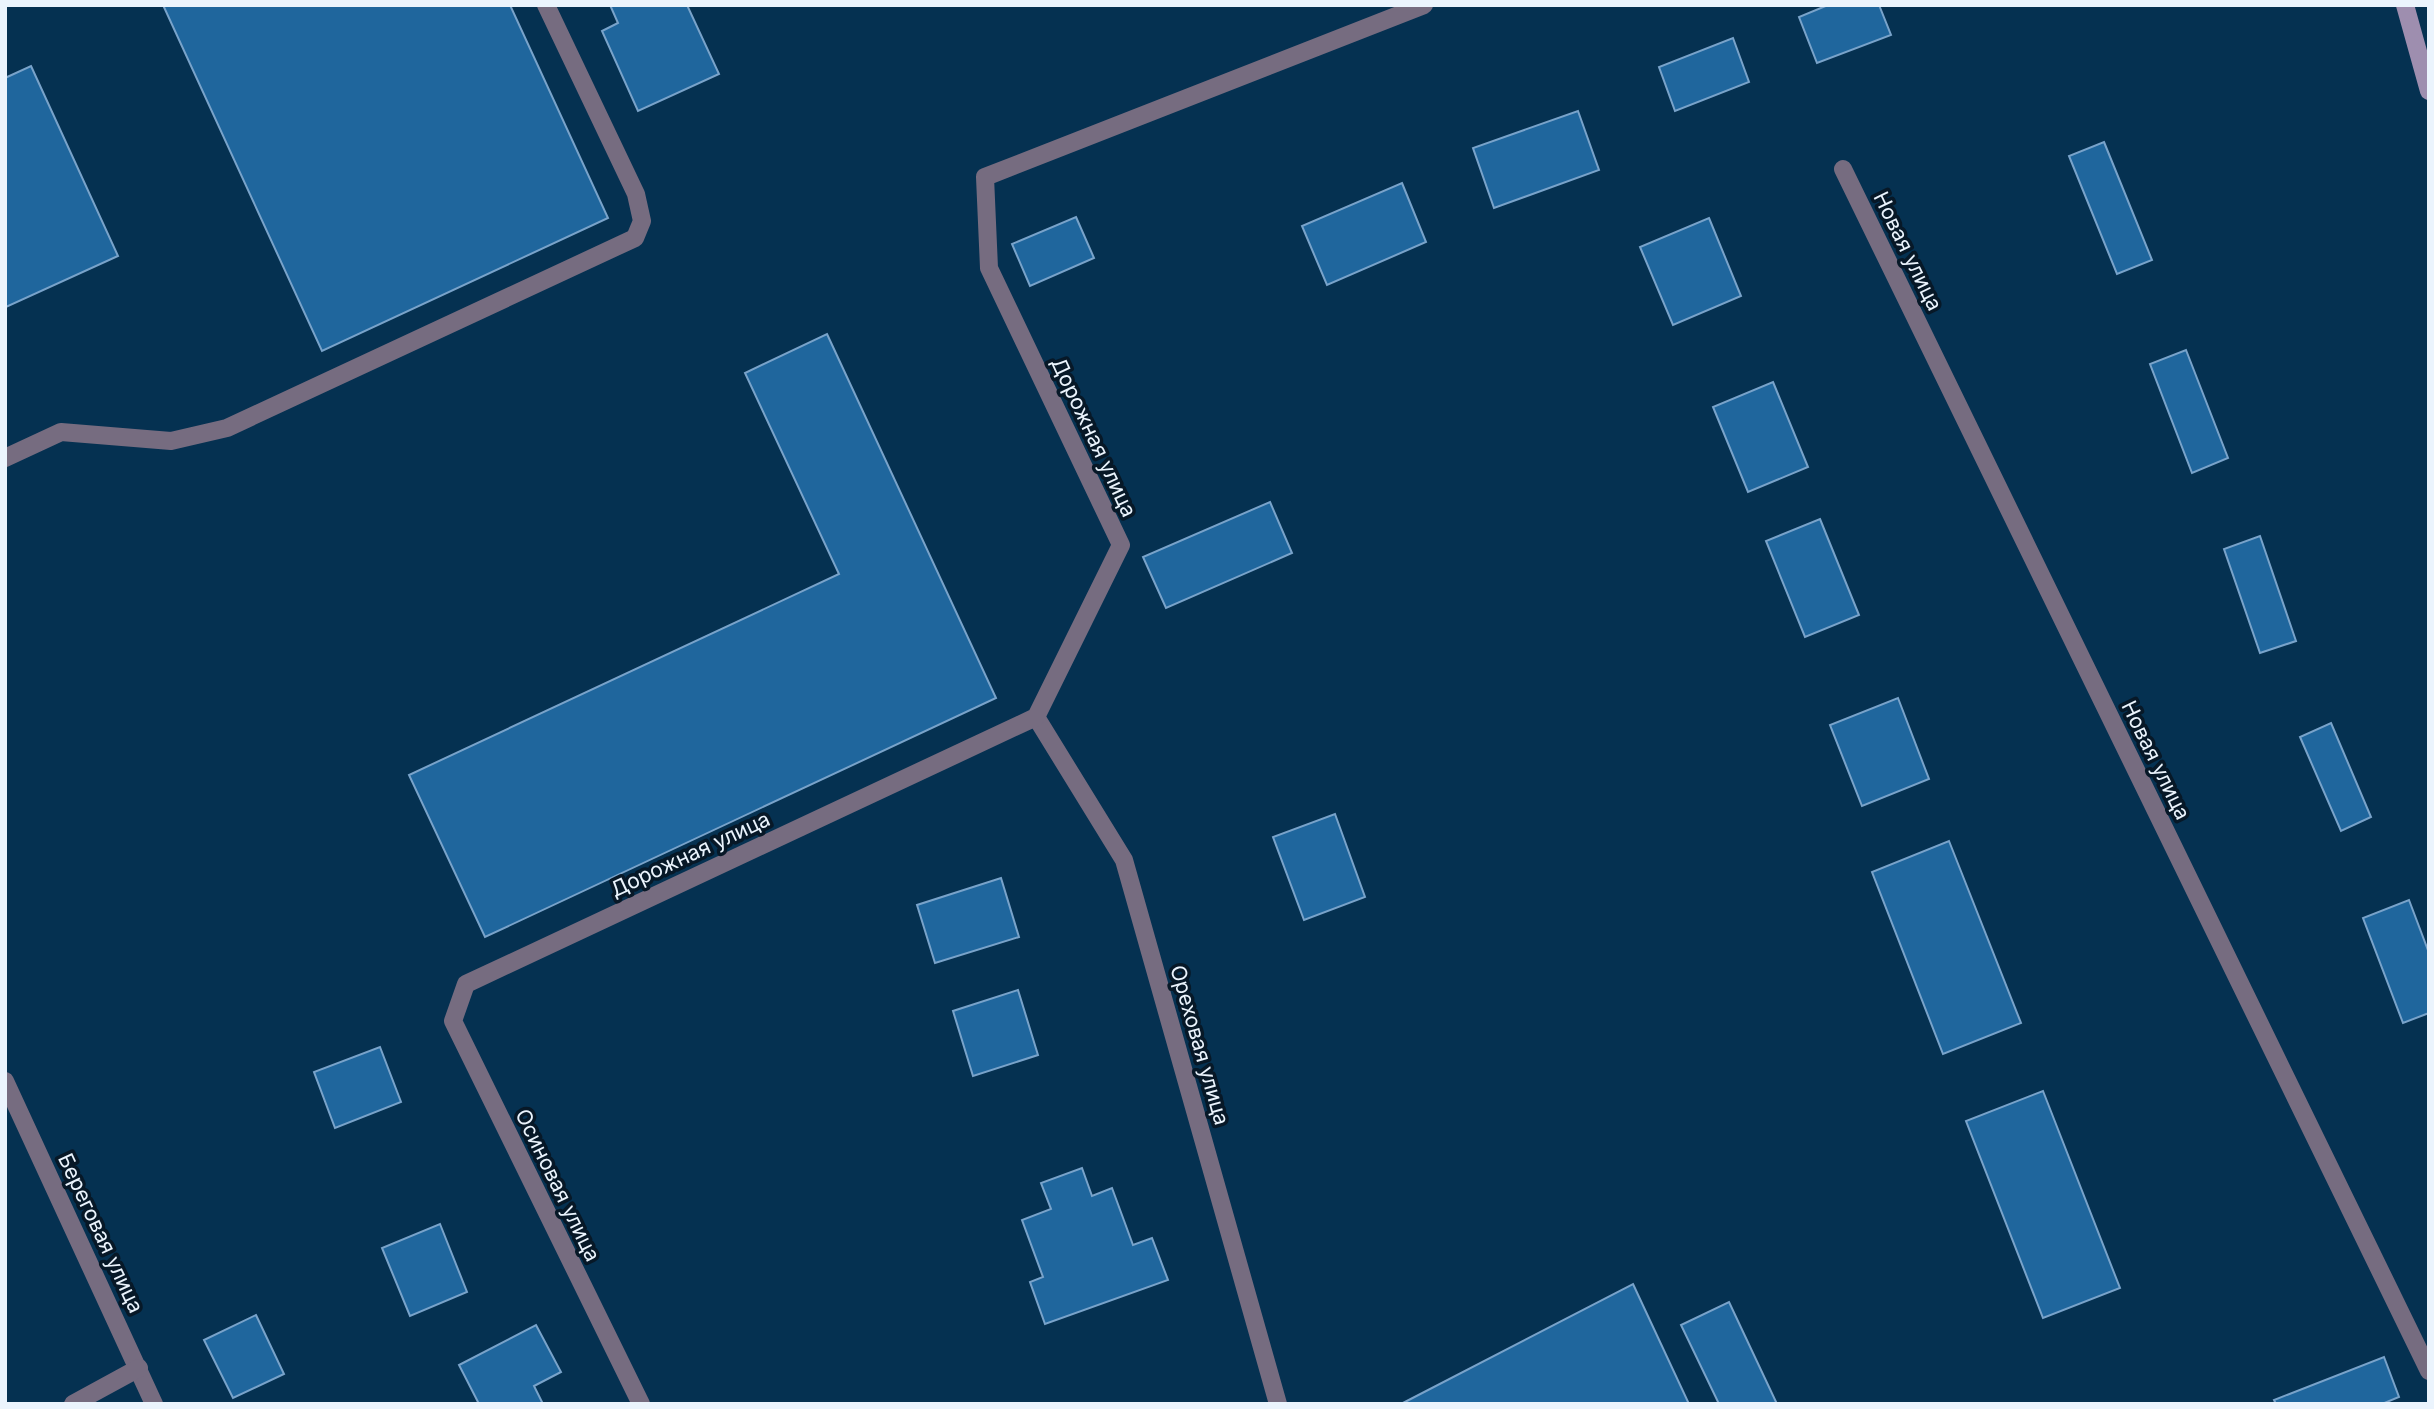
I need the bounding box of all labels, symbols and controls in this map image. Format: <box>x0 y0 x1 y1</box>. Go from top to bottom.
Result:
street label: Новая улица <box>1868 188 1948 314</box>
street label: Дорожная улица <box>1046 353 1142 521</box>
street label: Новая улица <box>2116 697 2196 823</box>
street label: Дорожная улица <box>606 806 774 902</box>
street label: Ореховая улица <box>1165 962 1235 1128</box>
street label: Осиновая улица <box>510 1105 606 1265</box>
street label: Береговая улица <box>53 1149 149 1317</box>

